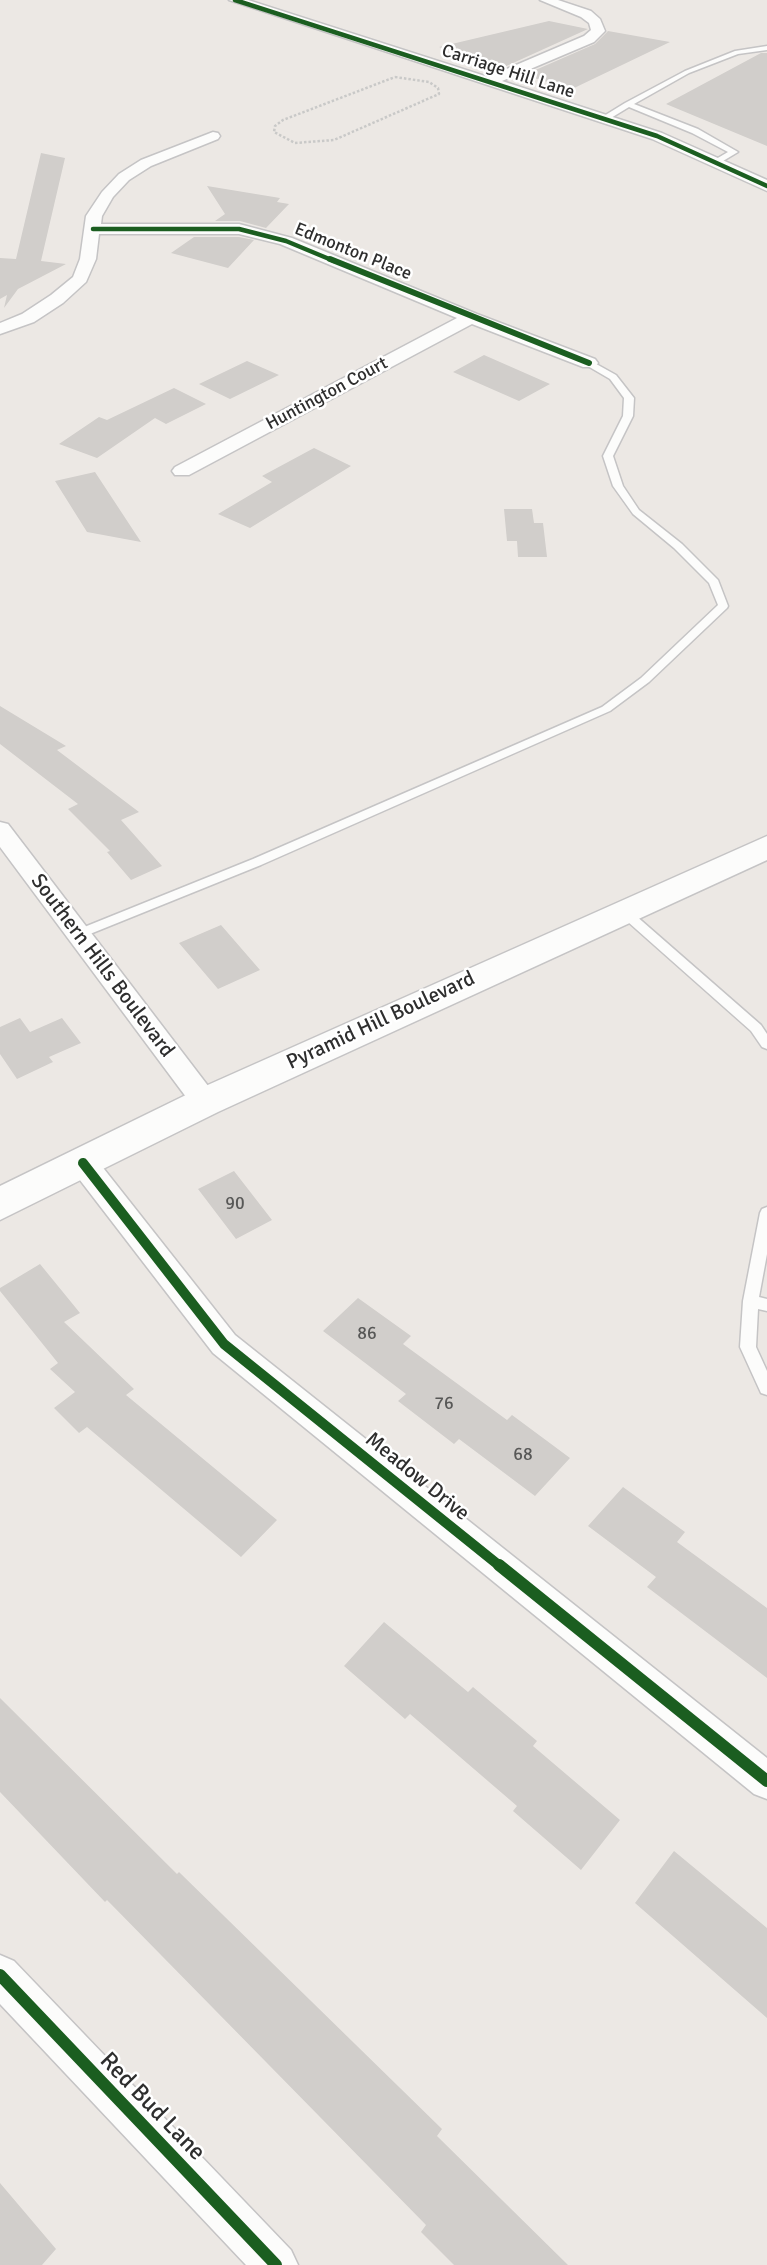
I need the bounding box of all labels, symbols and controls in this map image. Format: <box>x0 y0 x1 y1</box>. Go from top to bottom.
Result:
street label: Carriage Hill Lane <box>439 40 577 104</box>
street label: Edmonton Place <box>291 219 415 285</box>
street label: Huntington Court <box>262 353 392 435</box>
street label: Southern Hills Boulevard <box>25 869 179 1063</box>
street label: Pyramid Hill Boulevard <box>283 966 479 1076</box>
house number: 90 <box>225 1193 245 1215</box>
house number: 86 <box>357 1323 377 1345</box>
house number: 76 <box>434 1393 454 1415</box>
street label: Meadow Drive <box>360 1427 474 1527</box>
house number: 68 <box>513 1444 533 1466</box>
street label: Red Bud Lane <box>93 2047 211 2167</box>

